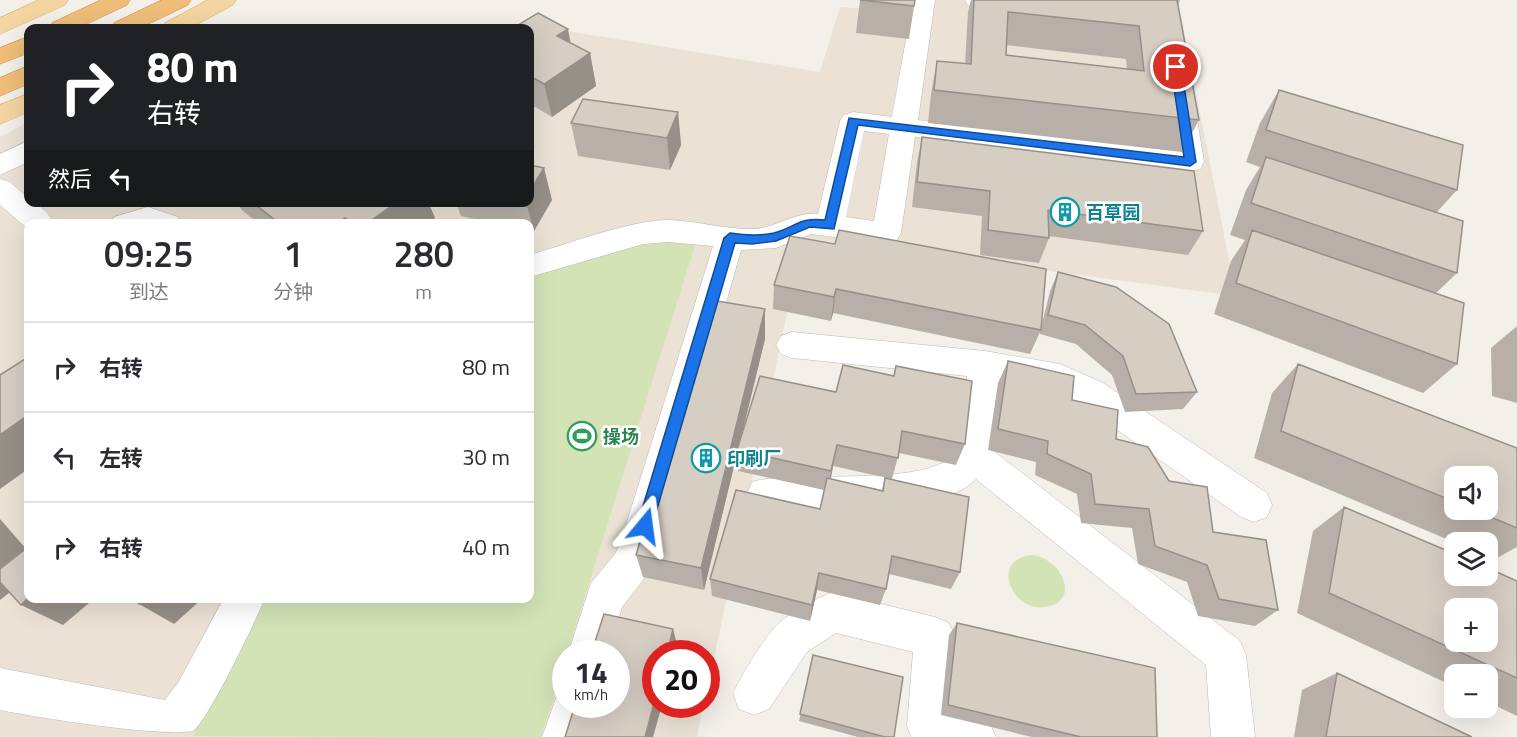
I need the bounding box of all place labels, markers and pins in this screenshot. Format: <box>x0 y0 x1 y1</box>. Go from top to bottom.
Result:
pin <box>1150 41 1201 92</box>
building icon: 百草园 <box>1049 196 1081 228</box>
place label: 百草园 <box>1086 199 1140 226</box>
sports icon: 操场 <box>566 420 598 452</box>
place label: 操场 <box>603 423 639 450</box>
building icon: 印刷厂 <box>690 442 722 474</box>
place label: 印刷厂 <box>727 445 781 472</box>

